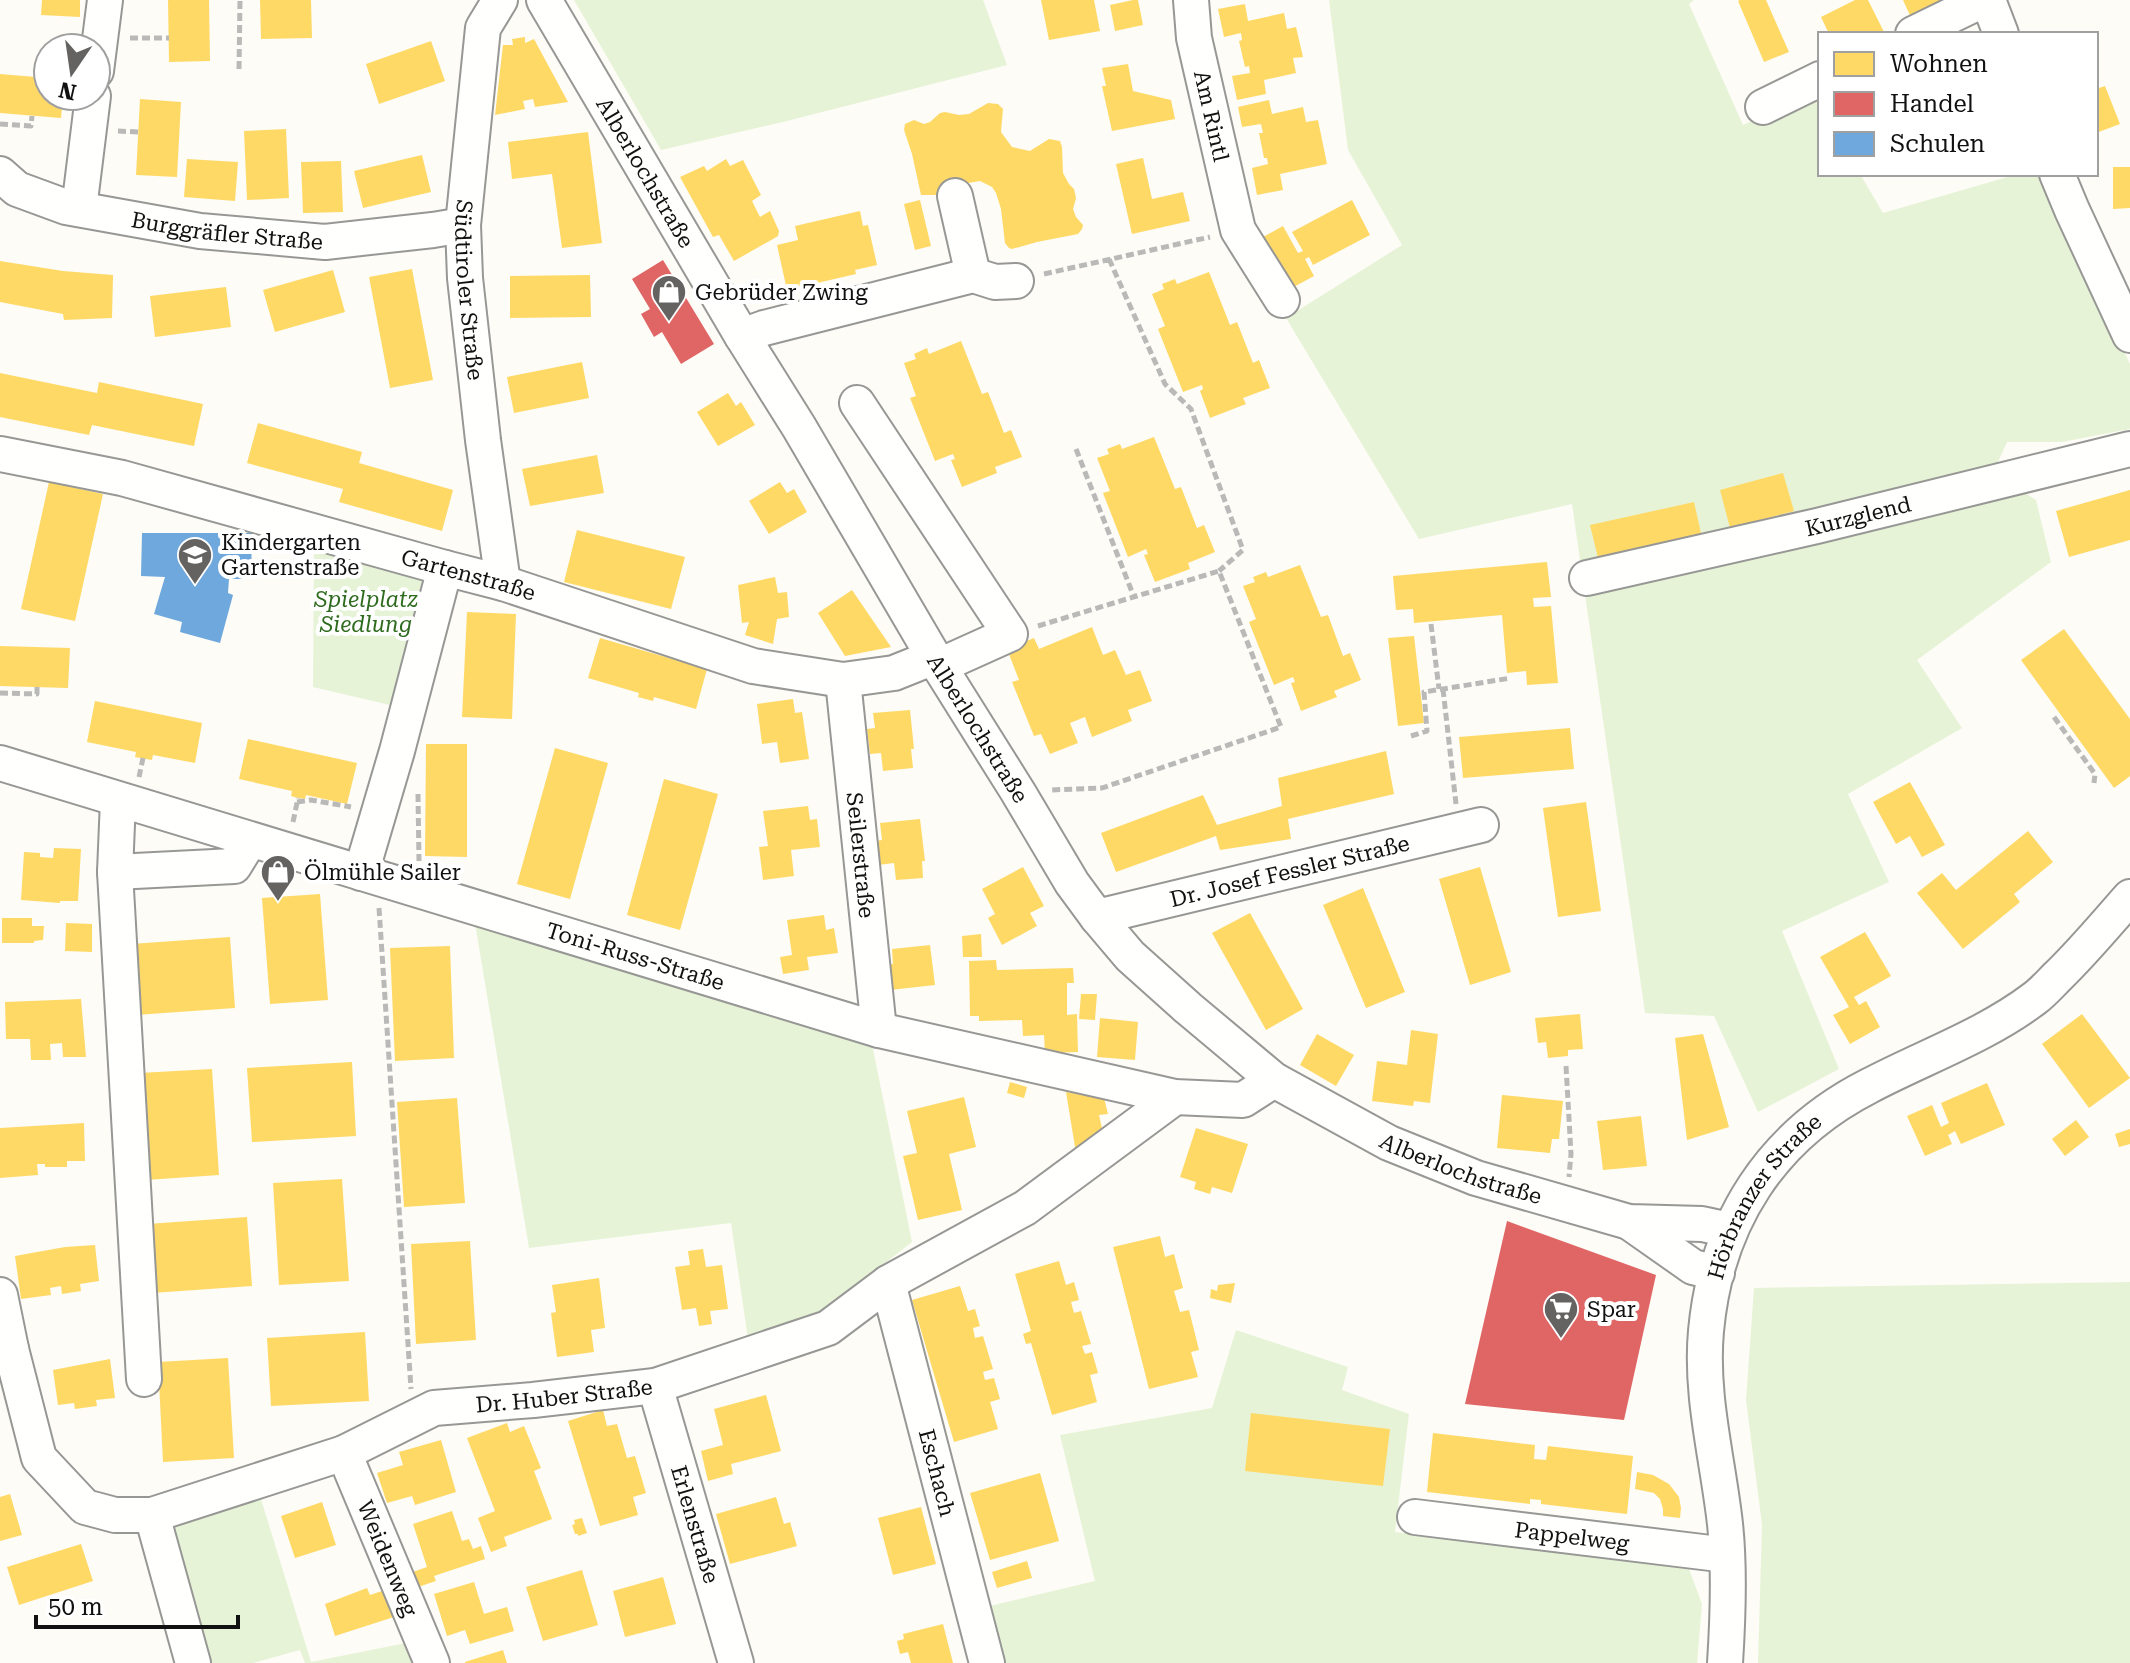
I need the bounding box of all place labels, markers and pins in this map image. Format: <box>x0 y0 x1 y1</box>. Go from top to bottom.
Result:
shop icon: Gebrüder Zwing <box>650 273 688 323</box>
place label: Gebrüder Zwing <box>695 280 868 305</box>
place label: Kindergarten Gartenstraße <box>221 530 361 580</box>
school or university icon: Kindergarten Gartenstraße <box>176 536 214 586</box>
shop icon: Ölmühle Sailer <box>259 853 297 903</box>
place label: Ölmühle Sailer <box>304 859 461 885</box>
supermarket icon: Spar <box>1542 1290 1580 1340</box>
place label: Spar <box>1587 1297 1636 1322</box>

